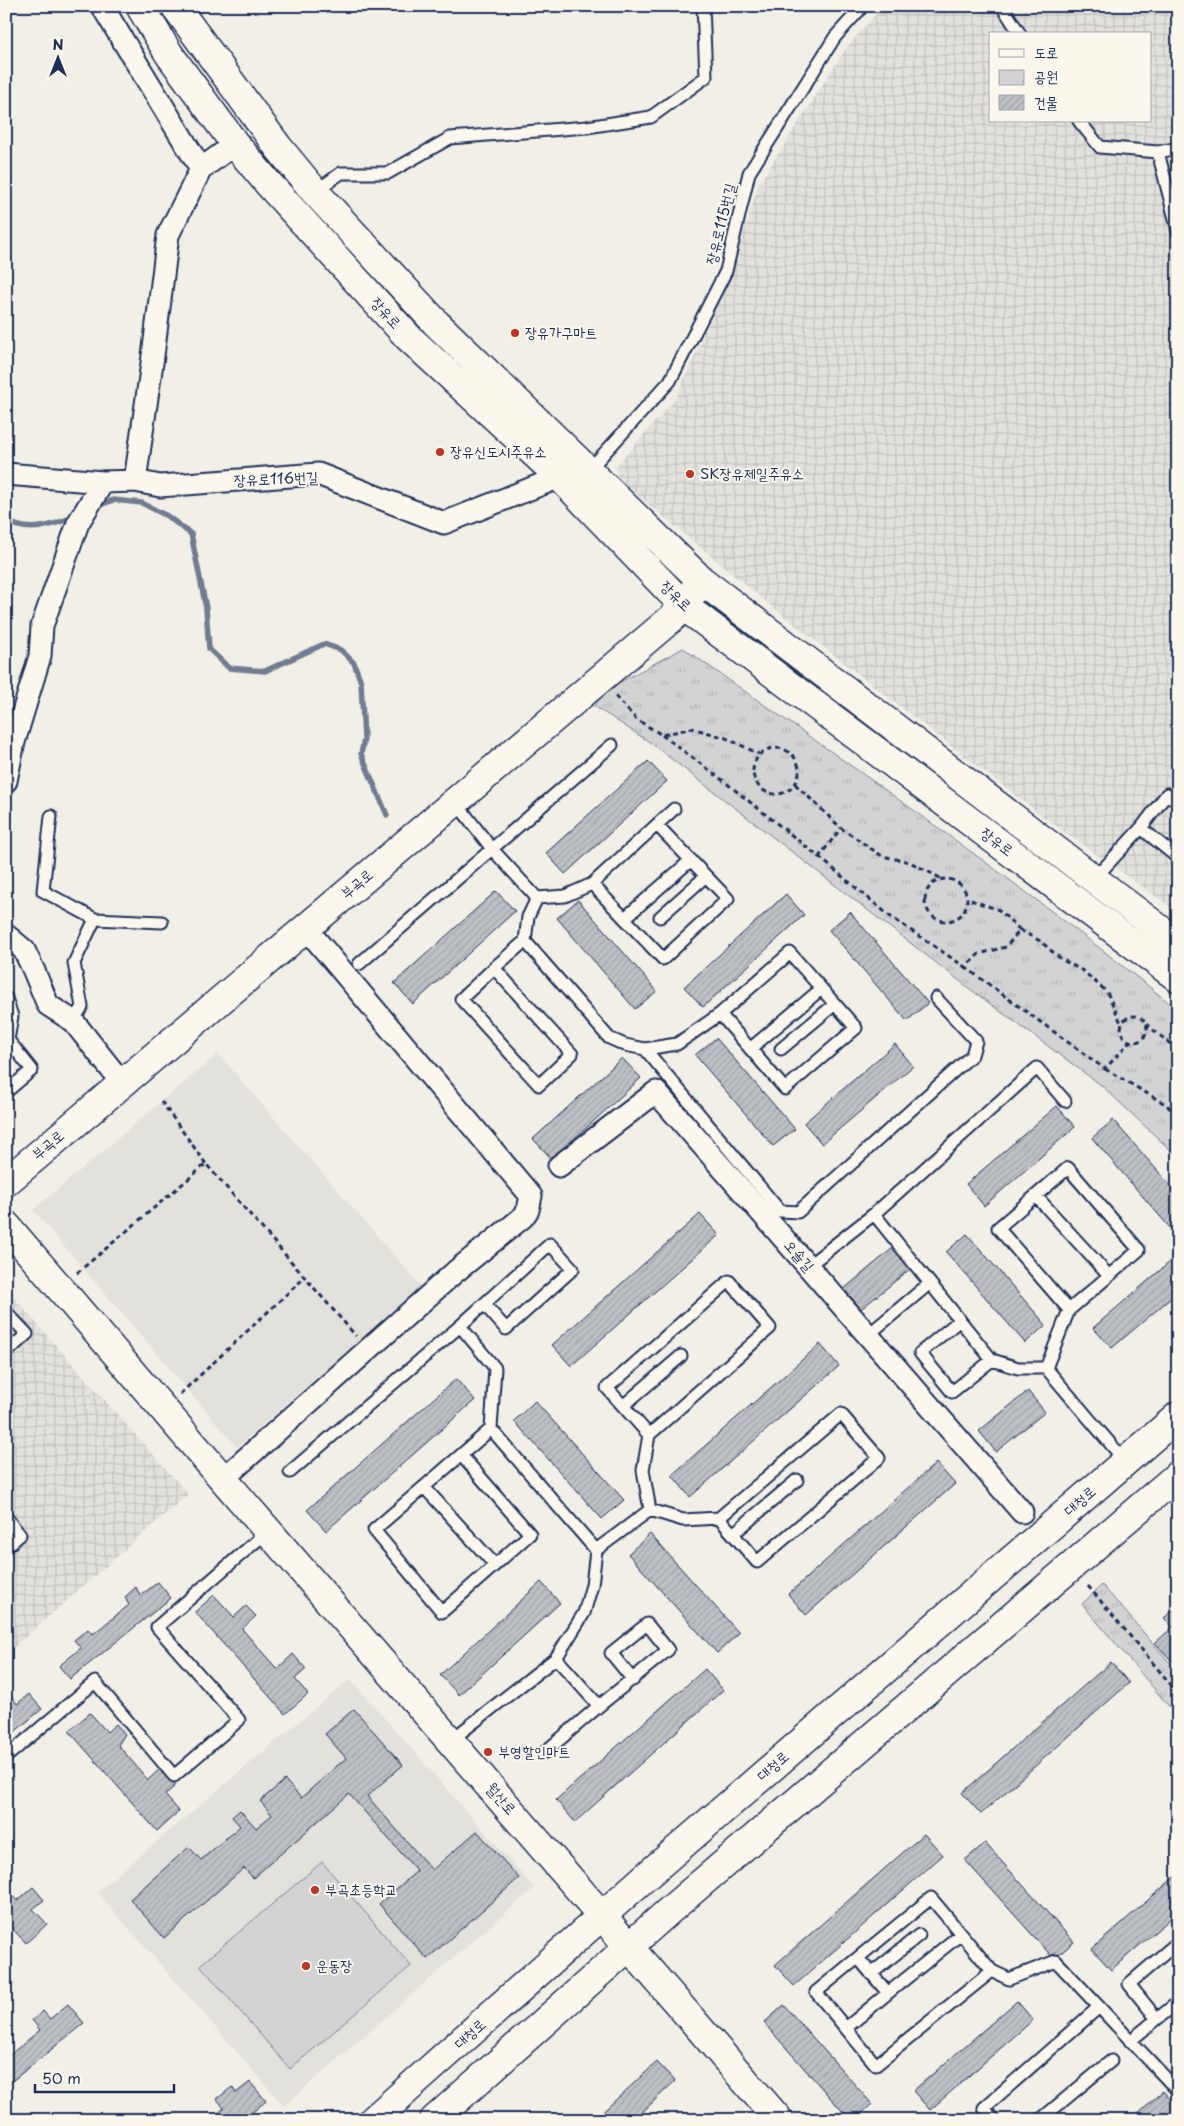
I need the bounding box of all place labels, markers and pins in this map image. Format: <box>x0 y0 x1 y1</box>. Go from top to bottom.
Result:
place label: 장유가구마트 <box>525 320 597 343</box>
marker: 장유가구마트 <box>509 327 521 339</box>
place label: 장유신도시주유소 <box>450 439 547 462</box>
marker: 장유신도시주유소 <box>434 446 446 458</box>
place label: SK장유제일주유소 <box>700 461 804 484</box>
marker: SK장유제일주유소 <box>684 468 696 480</box>
place label: 부영할인마트 <box>498 1739 570 1762</box>
marker: 부영할인마트 <box>482 1746 494 1758</box>
place label: 부곡초등학교 <box>325 1877 397 1900</box>
marker: 부곡초등학교 <box>309 1884 321 1896</box>
place label: 운동장 <box>316 1953 352 1976</box>
marker: 운동장 <box>300 1960 312 1972</box>

